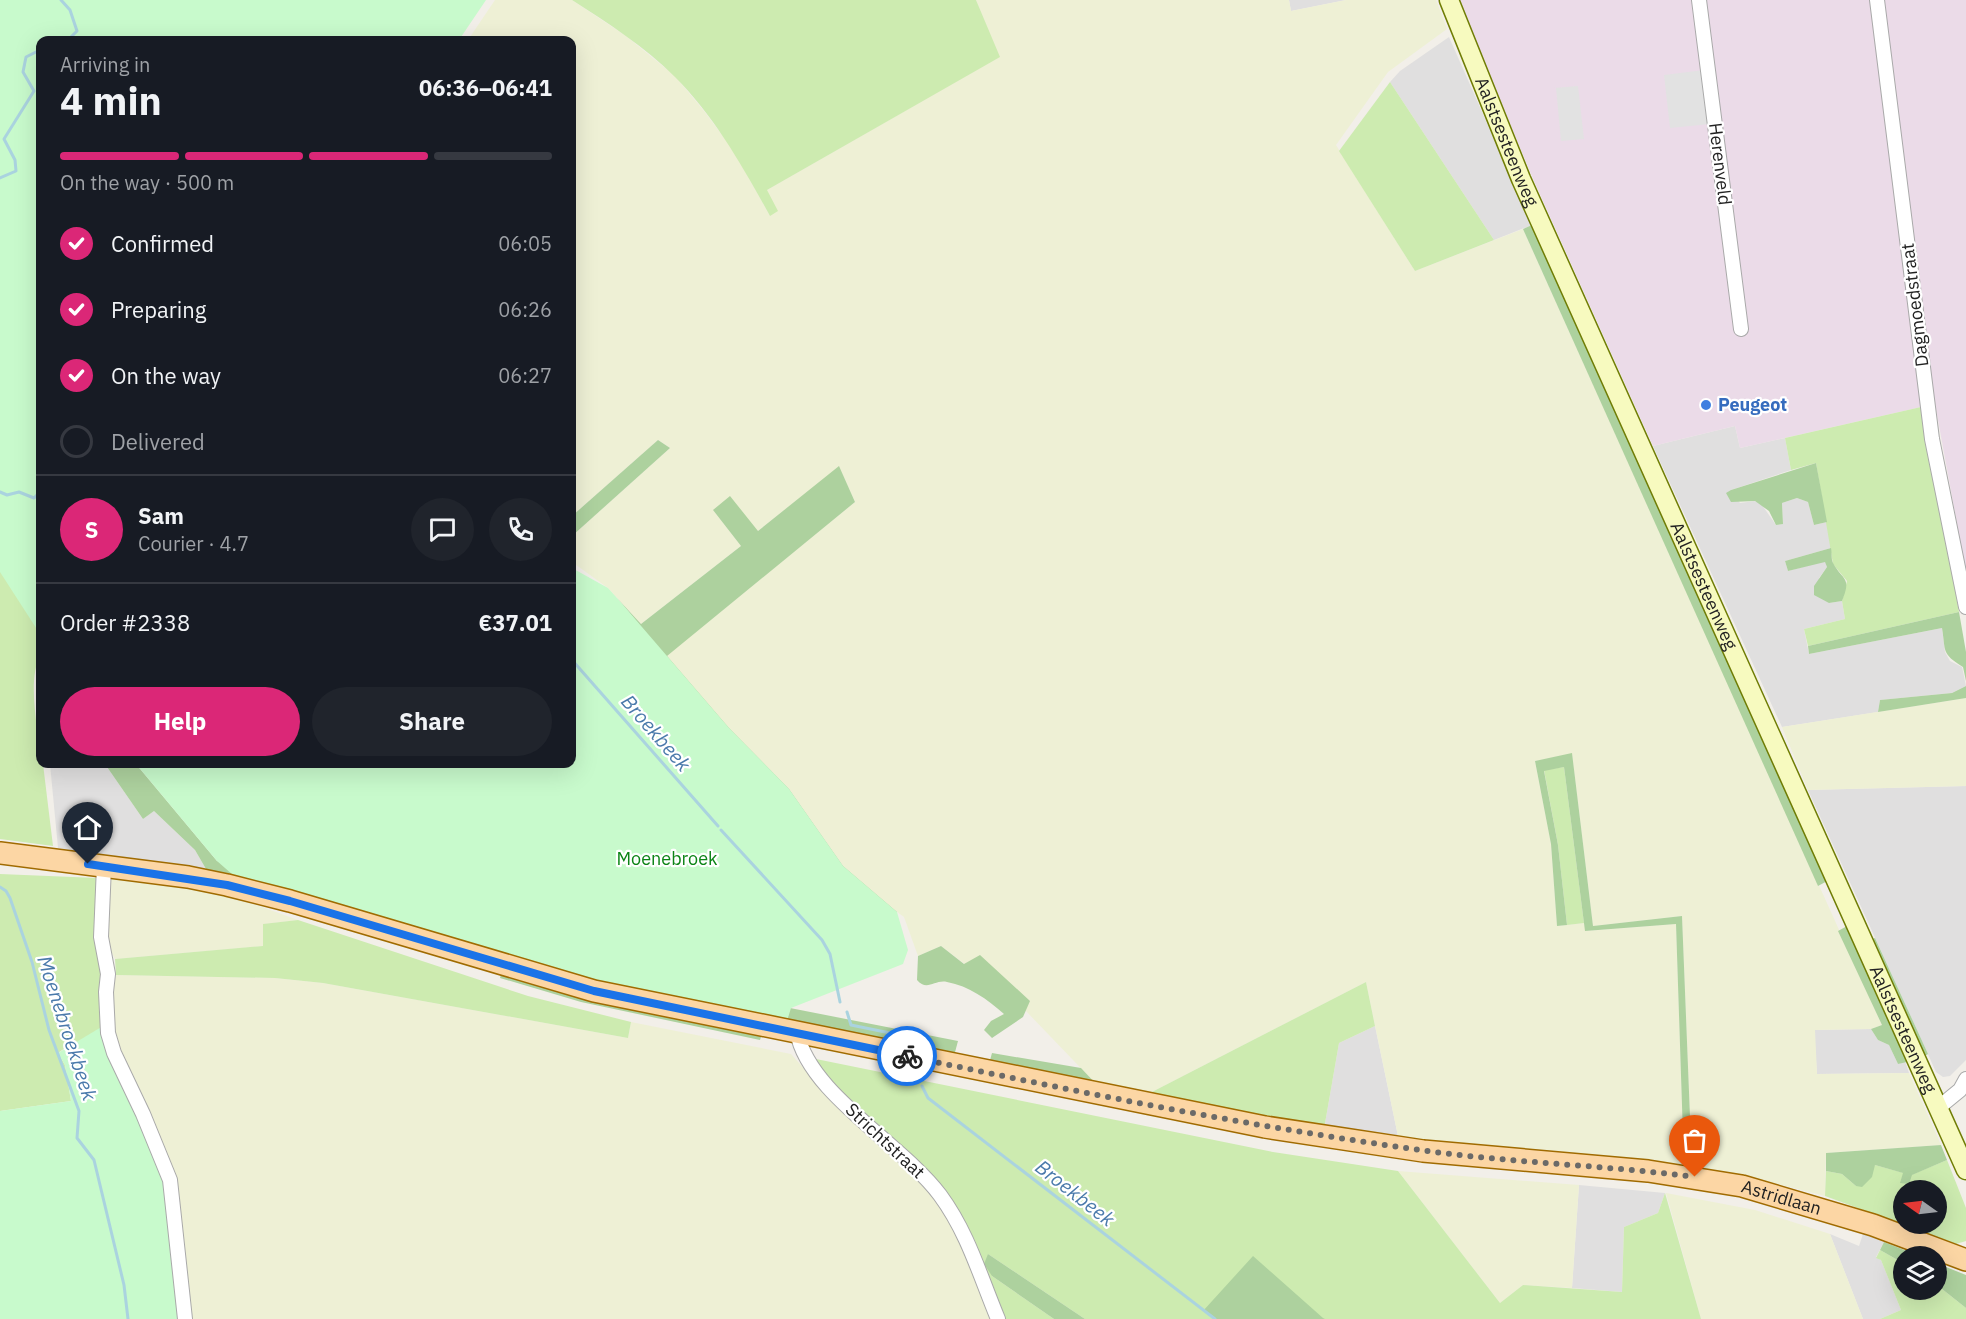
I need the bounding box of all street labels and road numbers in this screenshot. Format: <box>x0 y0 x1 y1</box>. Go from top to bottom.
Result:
street label: Aalstsesteenweg <box>1470 74 1544 210</box>
street label: Herenveld <box>1704 121 1737 207</box>
street label: Dagmoedstraat <box>1896 242 1933 368</box>
street label: Aalstsesteenweg <box>1665 518 1743 654</box>
street label: Aalstsesteenweg <box>1865 962 1942 1097</box>
street label: Strichtstraat <box>841 1098 930 1183</box>
street label: Astridlaan <box>1739 1174 1824 1220</box>

